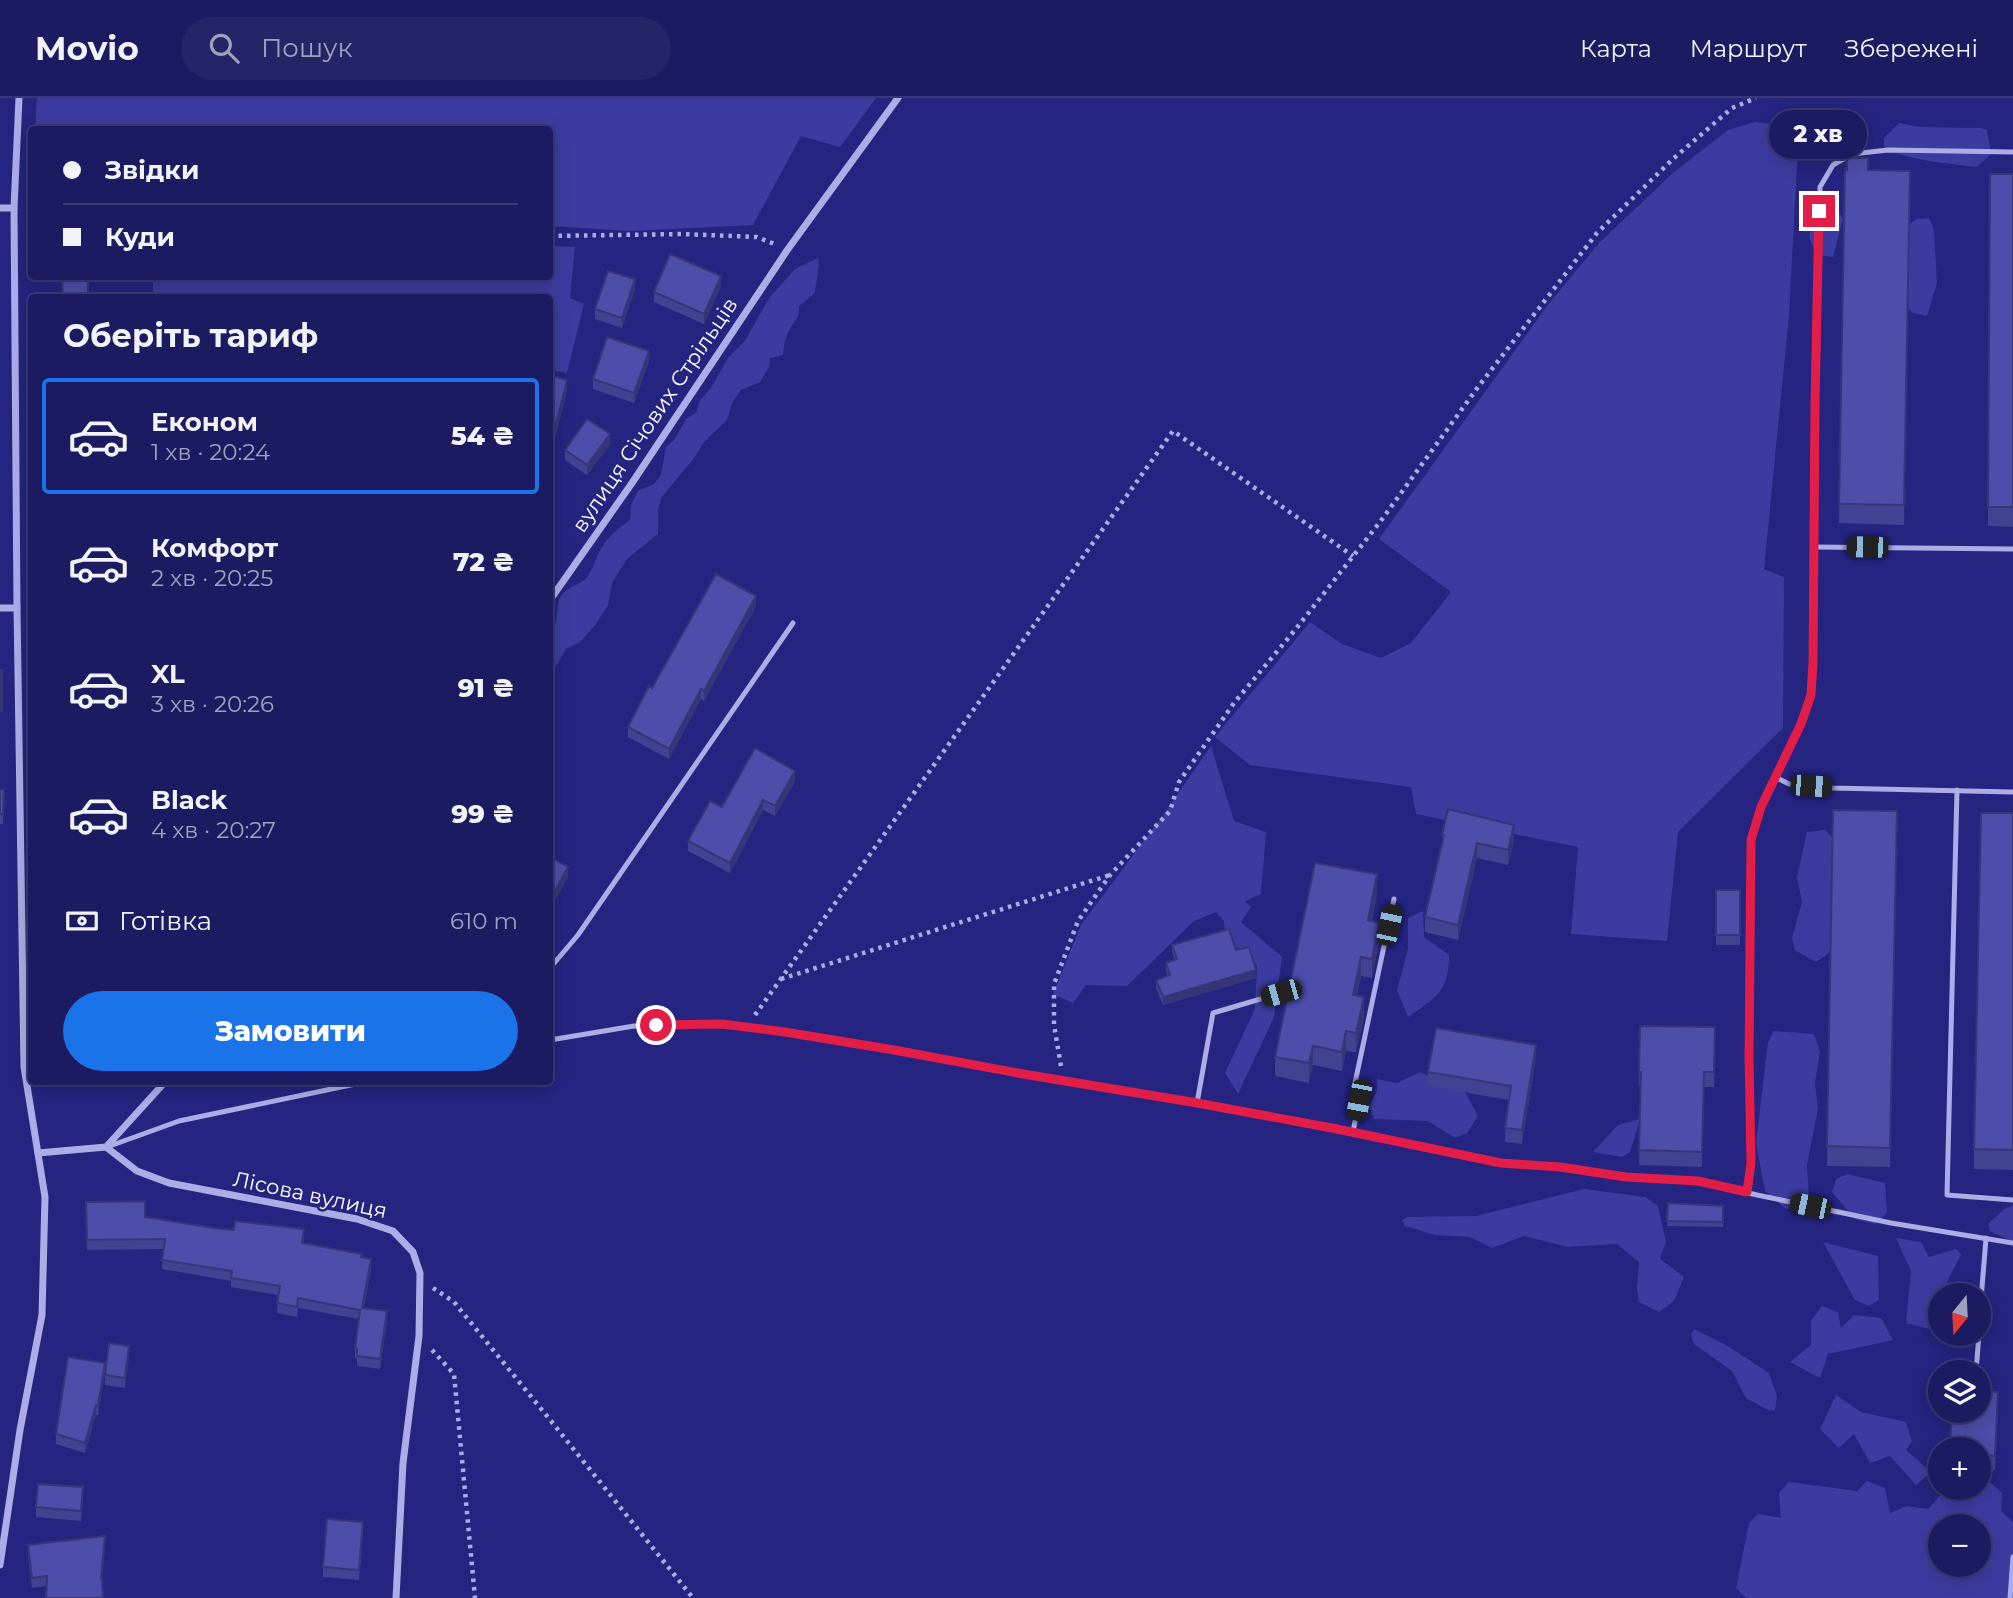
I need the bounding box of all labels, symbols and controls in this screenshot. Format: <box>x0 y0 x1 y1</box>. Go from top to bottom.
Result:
search box <box>181 17 671 80</box>
text: Movio <box>35 28 139 68</box>
icon: search <box>205 29 243 67</box>
text: Пошук <box>261 32 353 64</box>
text: Карта <box>1580 34 1652 63</box>
text: Маршрут <box>1690 34 1807 63</box>
text: Збережені <box>1845 34 1978 63</box>
callout: 2 хв <box>1770 109 1868 158</box>
text: 2 хв <box>1793 120 1843 148</box>
text: Звідки <box>105 154 199 186</box>
route end <box>1803 195 1835 227</box>
text: Куди <box>105 221 175 253</box>
street label: вулиця Січових Стрільців <box>567 293 743 537</box>
text: Оберіть тариф <box>63 316 318 355</box>
icon: car <box>67 405 130 468</box>
text: Економ <box>151 406 258 438</box>
text: 54 ₴ <box>451 420 514 452</box>
text: 1 хв · 20:24 <box>151 438 270 466</box>
icon: car <box>67 531 130 594</box>
text: Комфорт <box>151 532 278 564</box>
car <box>1846 536 1889 558</box>
text: 72 ₴ <box>453 546 514 578</box>
text: 2 хв · 20:25 <box>151 564 273 592</box>
icon: car <box>67 657 130 720</box>
text: XL <box>151 658 185 690</box>
text: 91 ₴ <box>458 672 514 704</box>
text: 3 хв · 20:26 <box>151 690 274 718</box>
car <box>1790 774 1833 798</box>
icon: car <box>67 783 130 846</box>
text: Black <box>151 784 227 816</box>
text: 99 ₴ <box>451 798 514 830</box>
text: 4 хв · 20:27 <box>151 816 276 844</box>
icon: cash <box>63 902 101 940</box>
car <box>1375 902 1404 948</box>
text: Готівка <box>119 905 212 937</box>
text: 610 m <box>450 907 518 935</box>
car <box>1258 977 1305 1009</box>
button: Замовити <box>63 991 518 1071</box>
route start <box>640 1009 672 1041</box>
car <box>1345 1077 1374 1123</box>
street label: Лісова вулиця <box>231 1166 389 1223</box>
car <box>1788 1191 1833 1221</box>
north arrow <box>1928 1283 1992 1346</box>
map controls <box>1928 1283 1991 1577</box>
button: layers <box>1928 1360 1991 1423</box>
button: + <box>1928 1437 1991 1500</box>
button: − <box>1928 1514 1991 1577</box>

